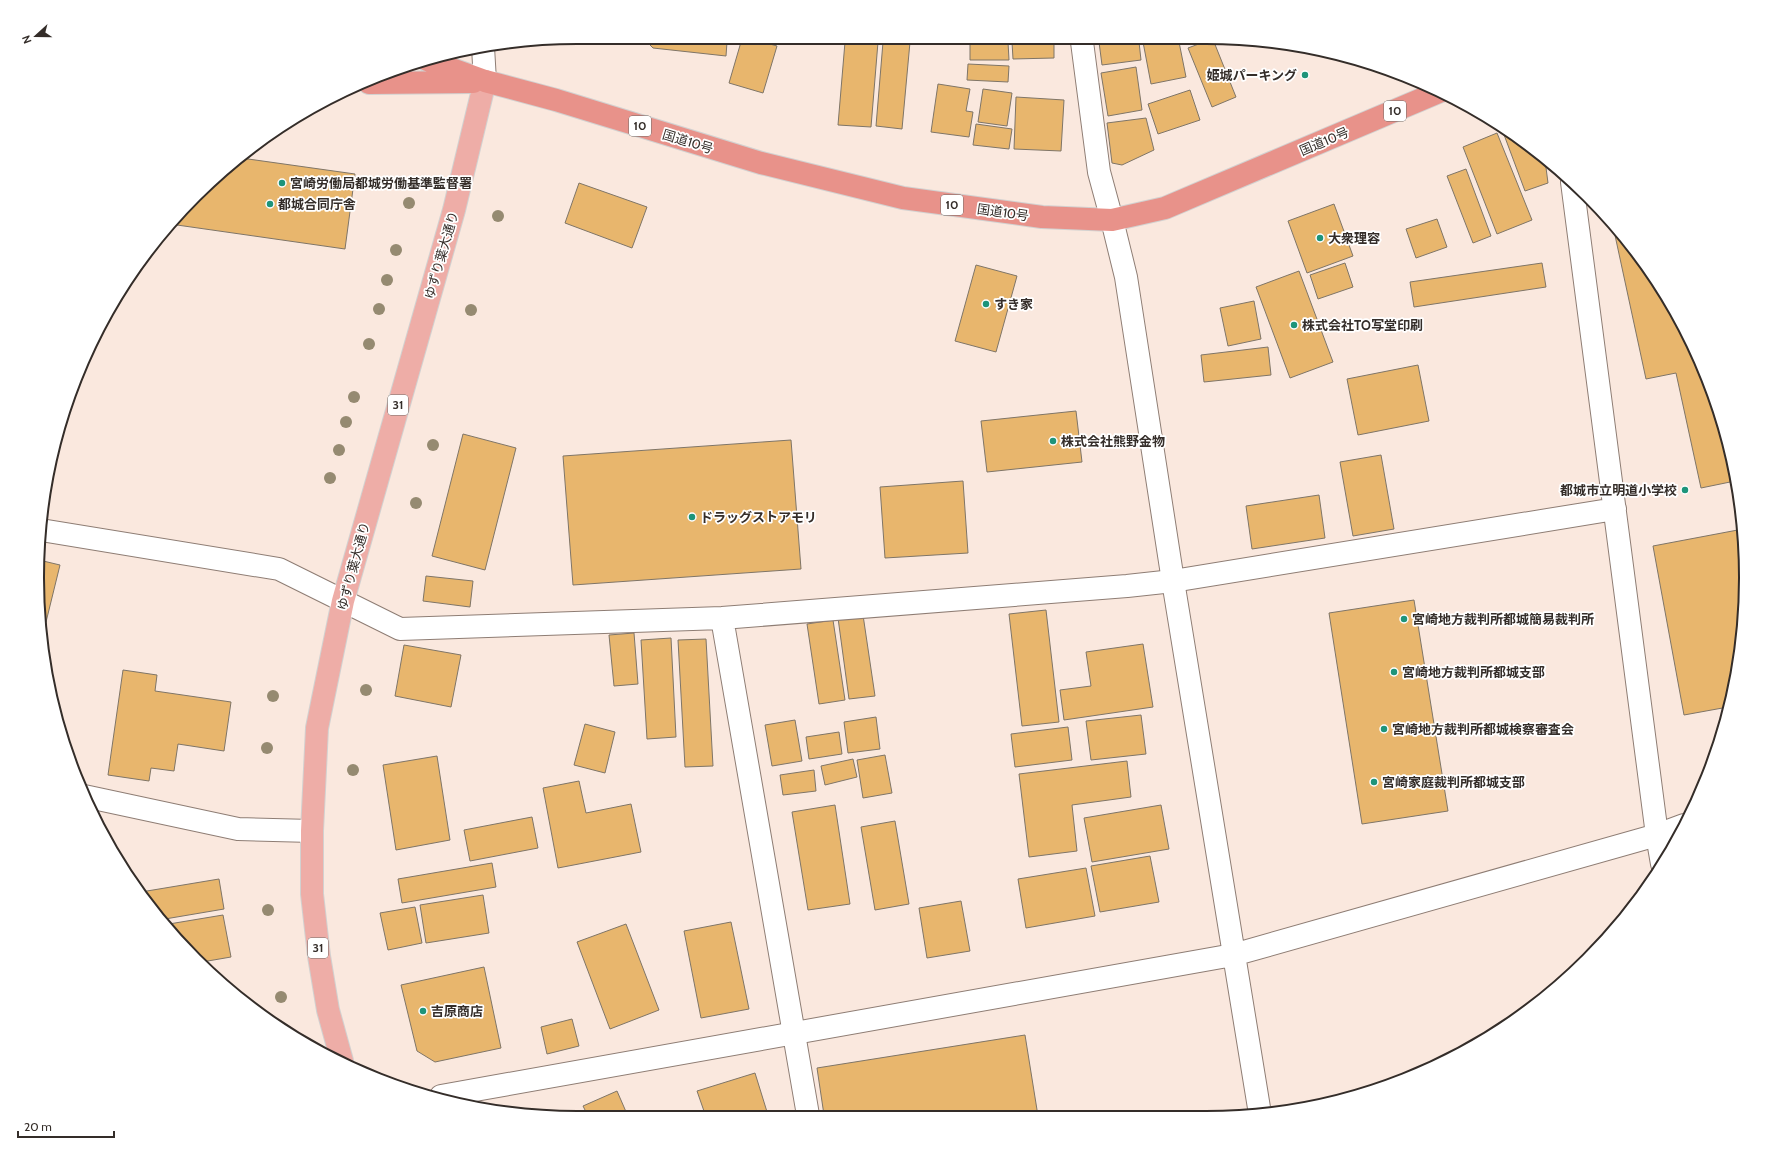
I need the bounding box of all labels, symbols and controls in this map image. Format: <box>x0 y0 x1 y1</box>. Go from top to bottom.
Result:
north arrow <box>16 16 56 56</box>
text: N <box>19 33 35 46</box>
place label: 姫城パーキング <box>1206 67 1297 83</box>
marker: 姫城パーキング <box>1300 70 1310 80</box>
road number: 10 <box>1384 101 1406 121</box>
road number: 10 <box>629 116 651 136</box>
street label: 国道10号 <box>1297 123 1351 159</box>
street label: 国道10号 <box>661 126 715 156</box>
place label: 宮崎労働局都城労働基準監督署 <box>290 175 472 191</box>
marker: 宮崎労働局都城労働基準監督署 <box>277 178 287 188</box>
road number: 10 <box>941 195 963 215</box>
place label: 都城合同庁舎 <box>278 196 356 212</box>
marker: 都城合同庁舎 <box>265 199 275 209</box>
street label: 国道10号 <box>976 200 1030 224</box>
street label: ゆずり葉大通り <box>421 209 461 301</box>
place label: 大衆理容 <box>1328 230 1380 246</box>
marker: 大衆理容 <box>1315 233 1325 243</box>
place label: すき家 <box>994 296 1033 312</box>
marker: すき家 <box>981 299 991 309</box>
place label: 株式会社TO写堂印刷 <box>1302 317 1423 333</box>
marker: 株式会社TO写堂印刷 <box>1289 320 1299 330</box>
road number: 31 <box>388 395 408 415</box>
place label: 株式会社熊野金物 <box>1061 433 1165 449</box>
marker: 株式会社熊野金物 <box>1048 436 1058 446</box>
place label: 都城市立明道小学校 <box>1560 482 1677 498</box>
marker: 都城市立明道小学校 <box>1680 485 1690 495</box>
place label: ドラッグストアモリ <box>700 509 817 525</box>
marker: ドラッグストアモリ <box>687 512 697 522</box>
street label: ゆずり葉大通り <box>333 520 373 612</box>
place label: 宮崎地方裁判所都城簡易裁判所 <box>1412 611 1594 627</box>
marker: 宮崎地方裁判所都城簡易裁判所 <box>1399 614 1409 624</box>
place label: 宮崎地方裁判所都城支部 <box>1402 664 1545 680</box>
marker: 宮崎地方裁判所都城支部 <box>1389 667 1399 677</box>
place label: 宮崎地方裁判所都城検察審査会 <box>1392 721 1574 737</box>
marker: 宮崎地方裁判所都城検察審査会 <box>1379 724 1389 734</box>
place label: 宮崎家庭裁判所都城支部 <box>1382 774 1525 790</box>
marker: 宮崎家庭裁判所都城支部 <box>1369 777 1379 787</box>
road number: 31 <box>308 938 328 958</box>
place label: 吉原商店 <box>431 1003 483 1019</box>
marker: 吉原商店 <box>418 1006 428 1016</box>
scale bar <box>18 1113 114 1139</box>
text: 20 m <box>24 1119 52 1134</box>

